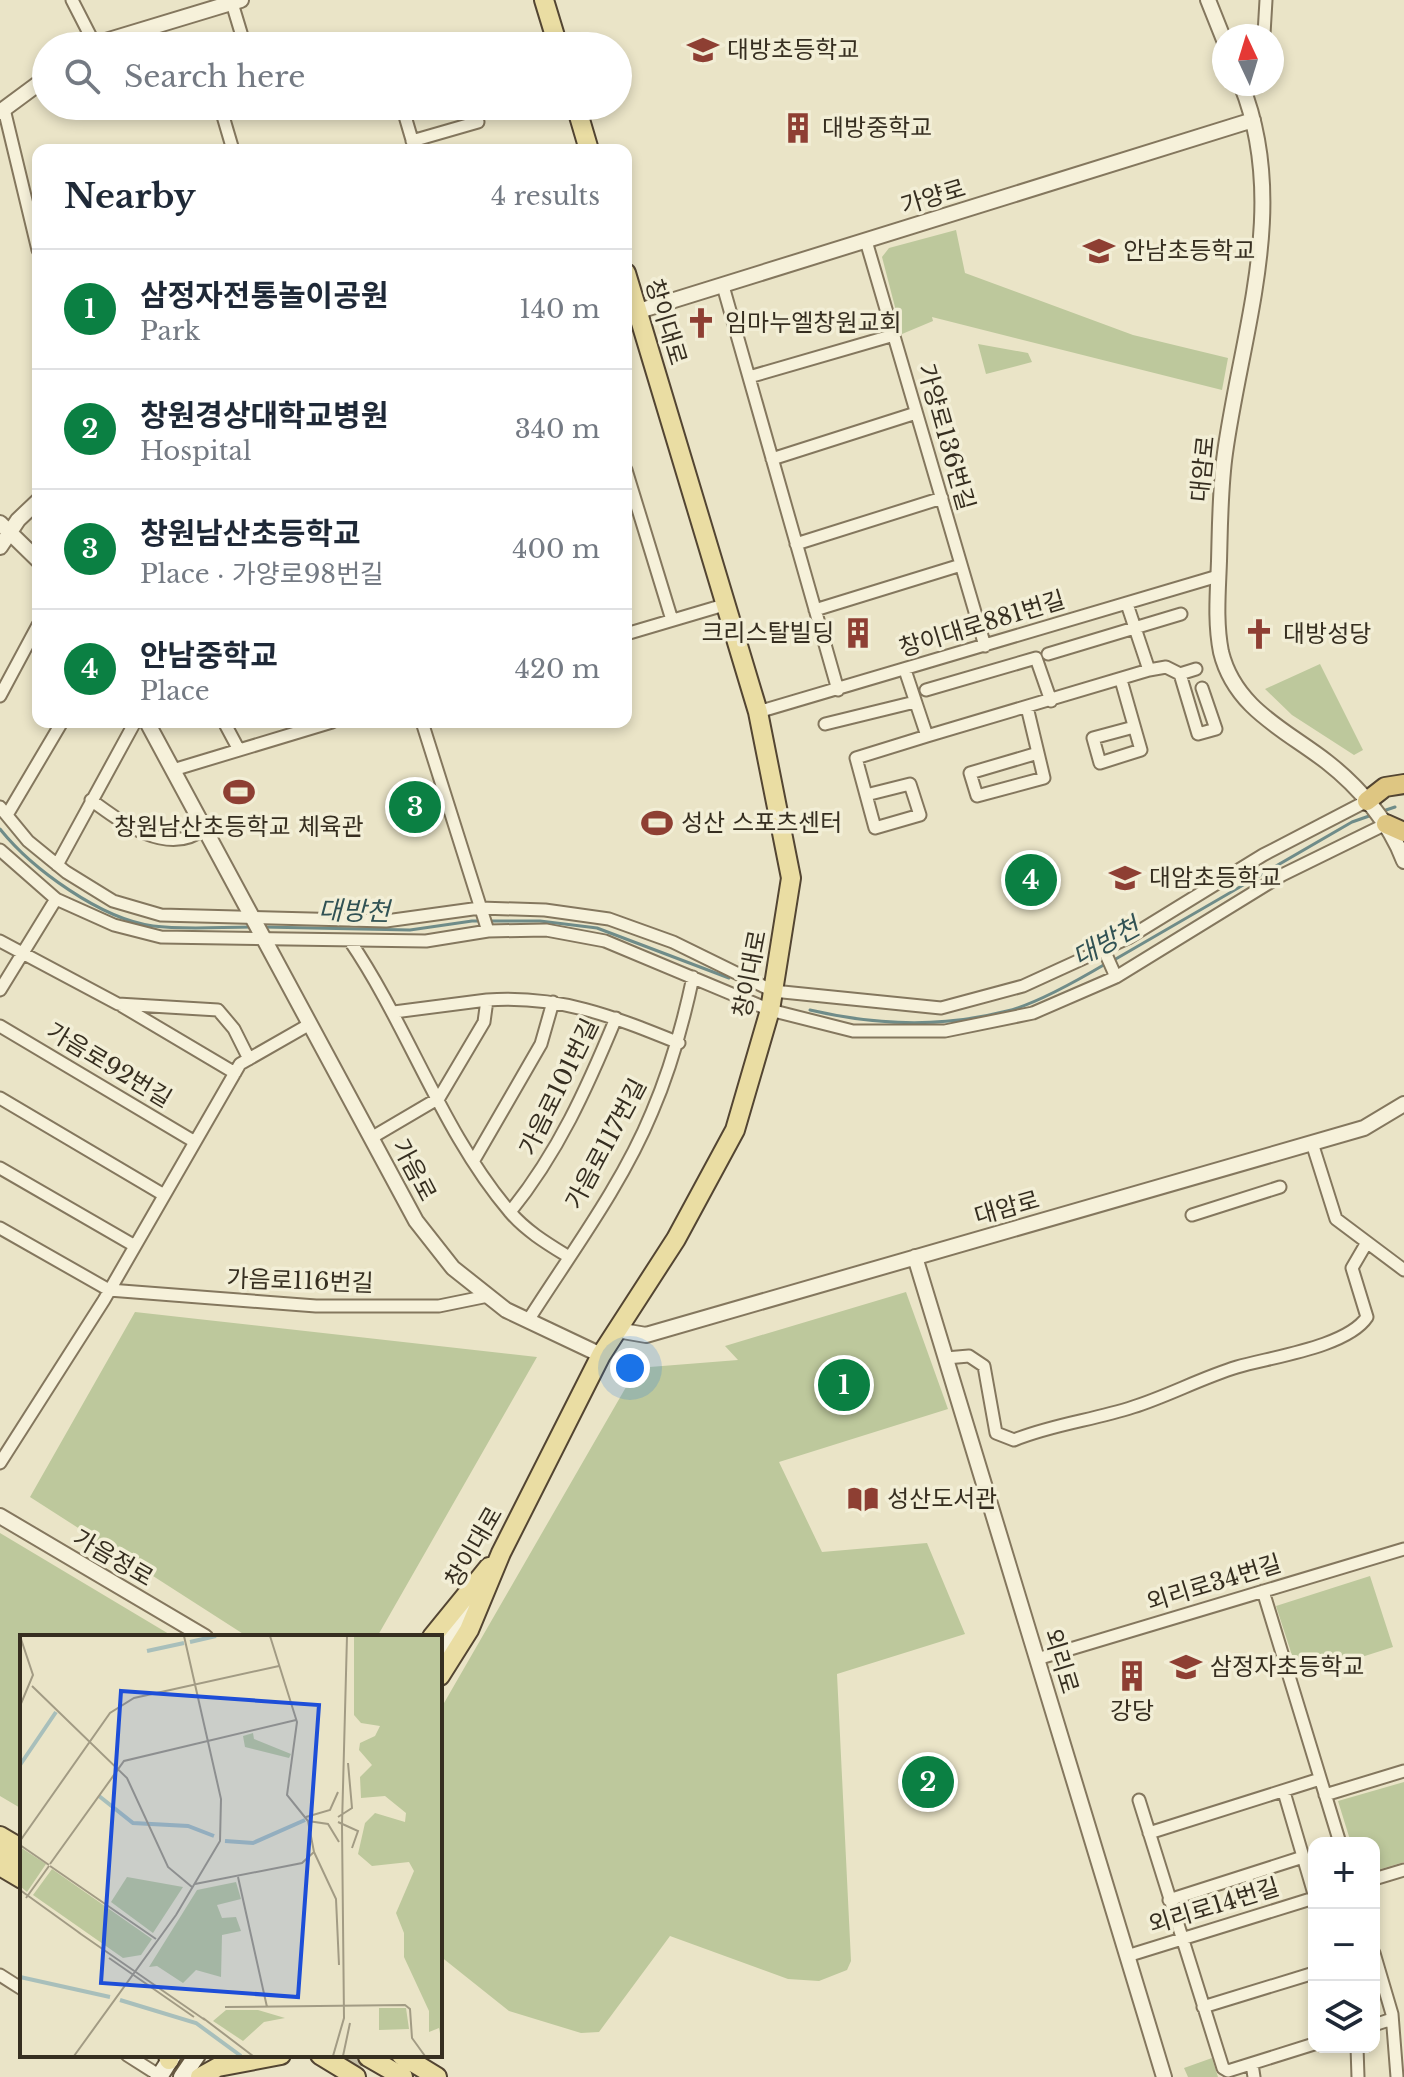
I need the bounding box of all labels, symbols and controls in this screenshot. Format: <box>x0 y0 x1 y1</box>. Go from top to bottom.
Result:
north arrow <box>1212 24 1284 96</box>
search box <box>32 32 632 120</box>
school or university icon: 대방초등학교 <box>686 33 720 67</box>
place label: 대방초등학교 <box>727 35 859 64</box>
icon: search <box>60 54 104 98</box>
text: Search here <box>124 58 305 95</box>
building icon: 대방중학교 <box>781 111 815 145</box>
place label: 대방중학교 <box>822 113 932 142</box>
street label: 가양로 <box>897 173 969 220</box>
text: Nearby <box>64 175 196 217</box>
text: 4 results <box>491 180 600 212</box>
school or university icon: 안남초등학교 <box>1082 234 1116 268</box>
place label: 안남초등학교 <box>1123 236 1255 265</box>
street label: 창이대로 <box>640 275 693 368</box>
text: 삼정자전통놀이공원 <box>140 277 388 314</box>
text: 1 <box>84 293 96 325</box>
text: 140 m <box>519 293 600 325</box>
church icon: 임마누엘창원교회 <box>684 306 718 340</box>
place label: 임마누엘창원교회 <box>725 308 902 337</box>
text: Park <box>140 315 200 347</box>
street label: 가양로136번길 <box>912 360 981 514</box>
text: 창원경상대학교병원 <box>140 397 388 434</box>
text: 2 <box>82 413 98 445</box>
text: 340 m <box>515 413 600 445</box>
street label: 대암로 <box>1185 434 1220 503</box>
text: Hospital <box>140 435 251 467</box>
text: 창원남산초등학교 <box>140 515 361 552</box>
text: 3 <box>82 533 98 565</box>
text: 400 m <box>512 533 600 565</box>
text: Place · 가양로98번길 <box>140 558 384 590</box>
street label: 창이대로881번길 <box>895 584 1068 663</box>
building icon: 크리스탈빌딩 <box>841 616 875 650</box>
church icon: 대방성당 <box>1242 617 1276 651</box>
place label: 크리스탈빌딩 <box>702 618 834 647</box>
place label: 대방성당 <box>1283 619 1371 648</box>
text: 안남중학교 <box>140 637 278 674</box>
text: 4 <box>81 653 99 685</box>
text: 420 m <box>515 653 600 685</box>
text: Place <box>140 675 210 707</box>
sports icon: 창원남산초등학교 체육관 <box>222 775 256 809</box>
pin: 3 <box>389 777 441 837</box>
sports icon: 성산 스포츠센터 <box>640 806 674 840</box>
place label: 성산 스포츠센터 <box>681 808 842 837</box>
place label: 창원남산초등학교 체육관 <box>114 812 364 841</box>
pin: 4 <box>1005 850 1057 910</box>
school or university icon: 대암초등학교 <box>1108 861 1142 895</box>
place label: 대암초등학교 <box>1149 863 1281 892</box>
water label: 대방천 <box>318 894 393 928</box>
water label: 대방천 <box>1067 909 1148 973</box>
street label: 창이대로 <box>727 928 772 1020</box>
street label: 가음로101번길 <box>513 1013 604 1160</box>
street label: 가음로92번길 <box>42 1016 177 1113</box>
street label: 가음로117번길 <box>559 1073 652 1214</box>
street label: 가음로 <box>386 1134 443 1206</box>
street label: 대암로 <box>971 1184 1043 1231</box>
street label: 가음로116번길 <box>226 1263 374 1298</box>
your location <box>610 1348 650 1388</box>
pin: 1 <box>818 1355 870 1415</box>
library icon: 성산도서관 <box>846 1482 880 1516</box>
place label: 성산도서관 <box>887 1484 997 1513</box>
street label: 창이대로 <box>439 1501 508 1592</box>
street label: 가음정로 <box>68 1523 159 1592</box>
street label: 외리로34번길 <box>1143 1548 1285 1617</box>
street label: 외리로 <box>1038 1625 1085 1697</box>
inset map <box>20 1635 442 2057</box>
school or university icon: 삼정자초등학교 <box>1169 1650 1203 1684</box>
place label: 삼정자초등학교 <box>1210 1652 1365 1681</box>
building icon: 강당 <box>1115 1659 1149 1693</box>
place label: 강당 <box>1110 1696 1154 1725</box>
pin: 2 <box>902 1752 954 1812</box>
map controls <box>1308 1837 1380 2053</box>
button: + <box>1308 1837 1380 1909</box>
street label: 외리로14번길 <box>1145 1872 1283 1939</box>
button: − <box>1308 1909 1380 1981</box>
button: layers <box>1308 1981 1380 2053</box>

